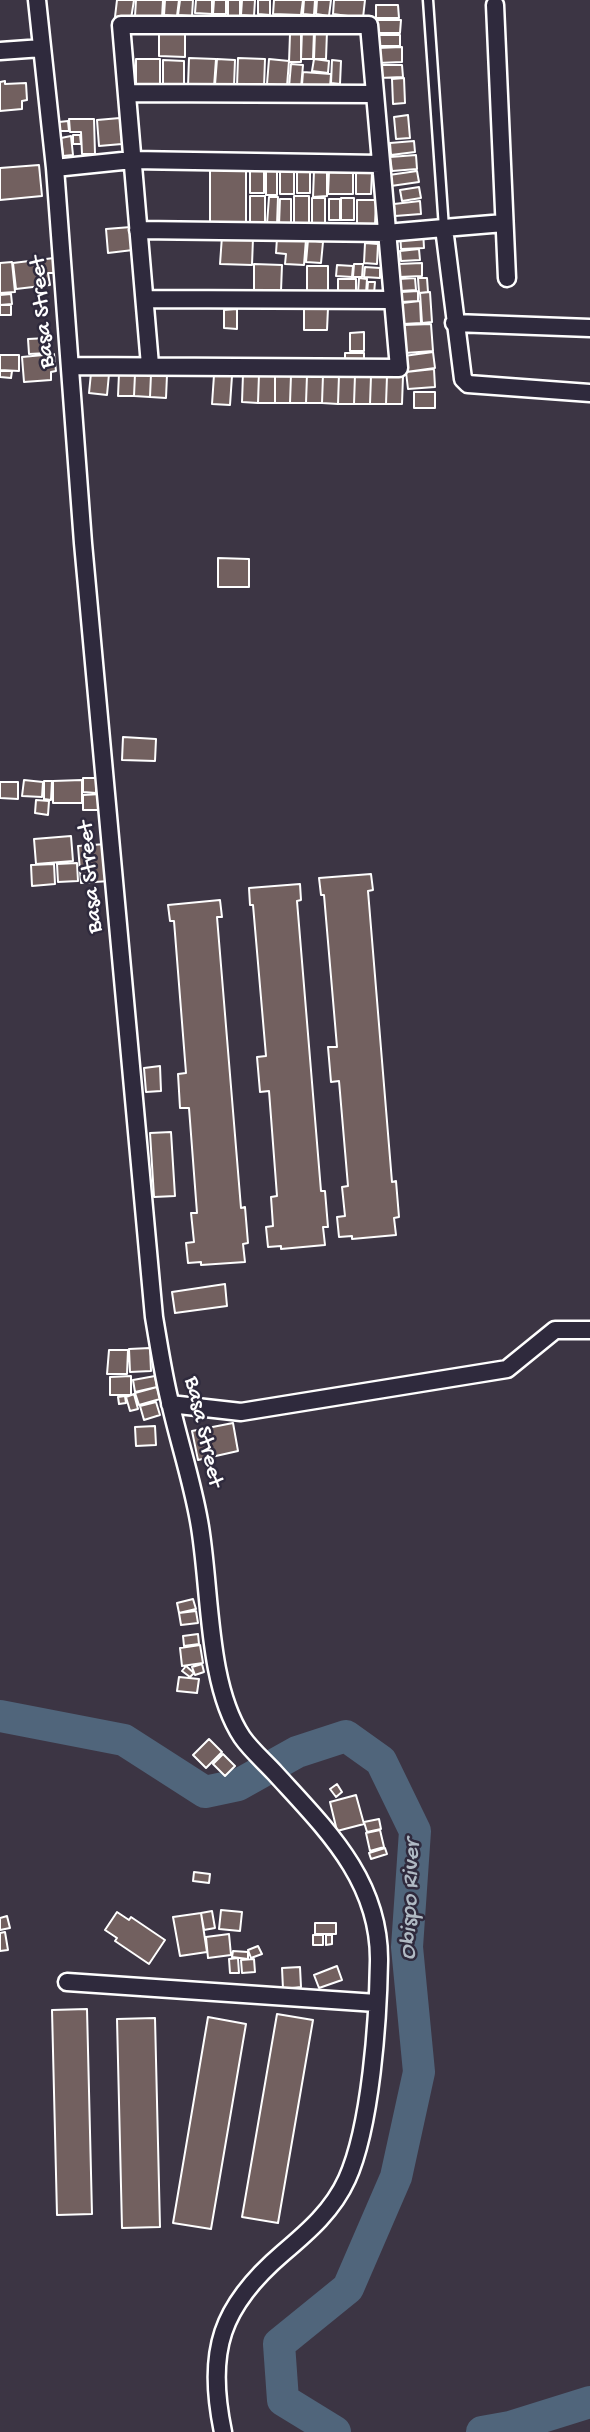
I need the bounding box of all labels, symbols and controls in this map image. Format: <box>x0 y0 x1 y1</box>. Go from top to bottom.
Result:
street label: Basa Street <box>25 255 63 369</box>
street label: Basa Street <box>73 820 111 934</box>
street label: Basa Street <box>176 1374 228 1490</box>
water label: Obispo River <box>396 1839 428 1961</box>

